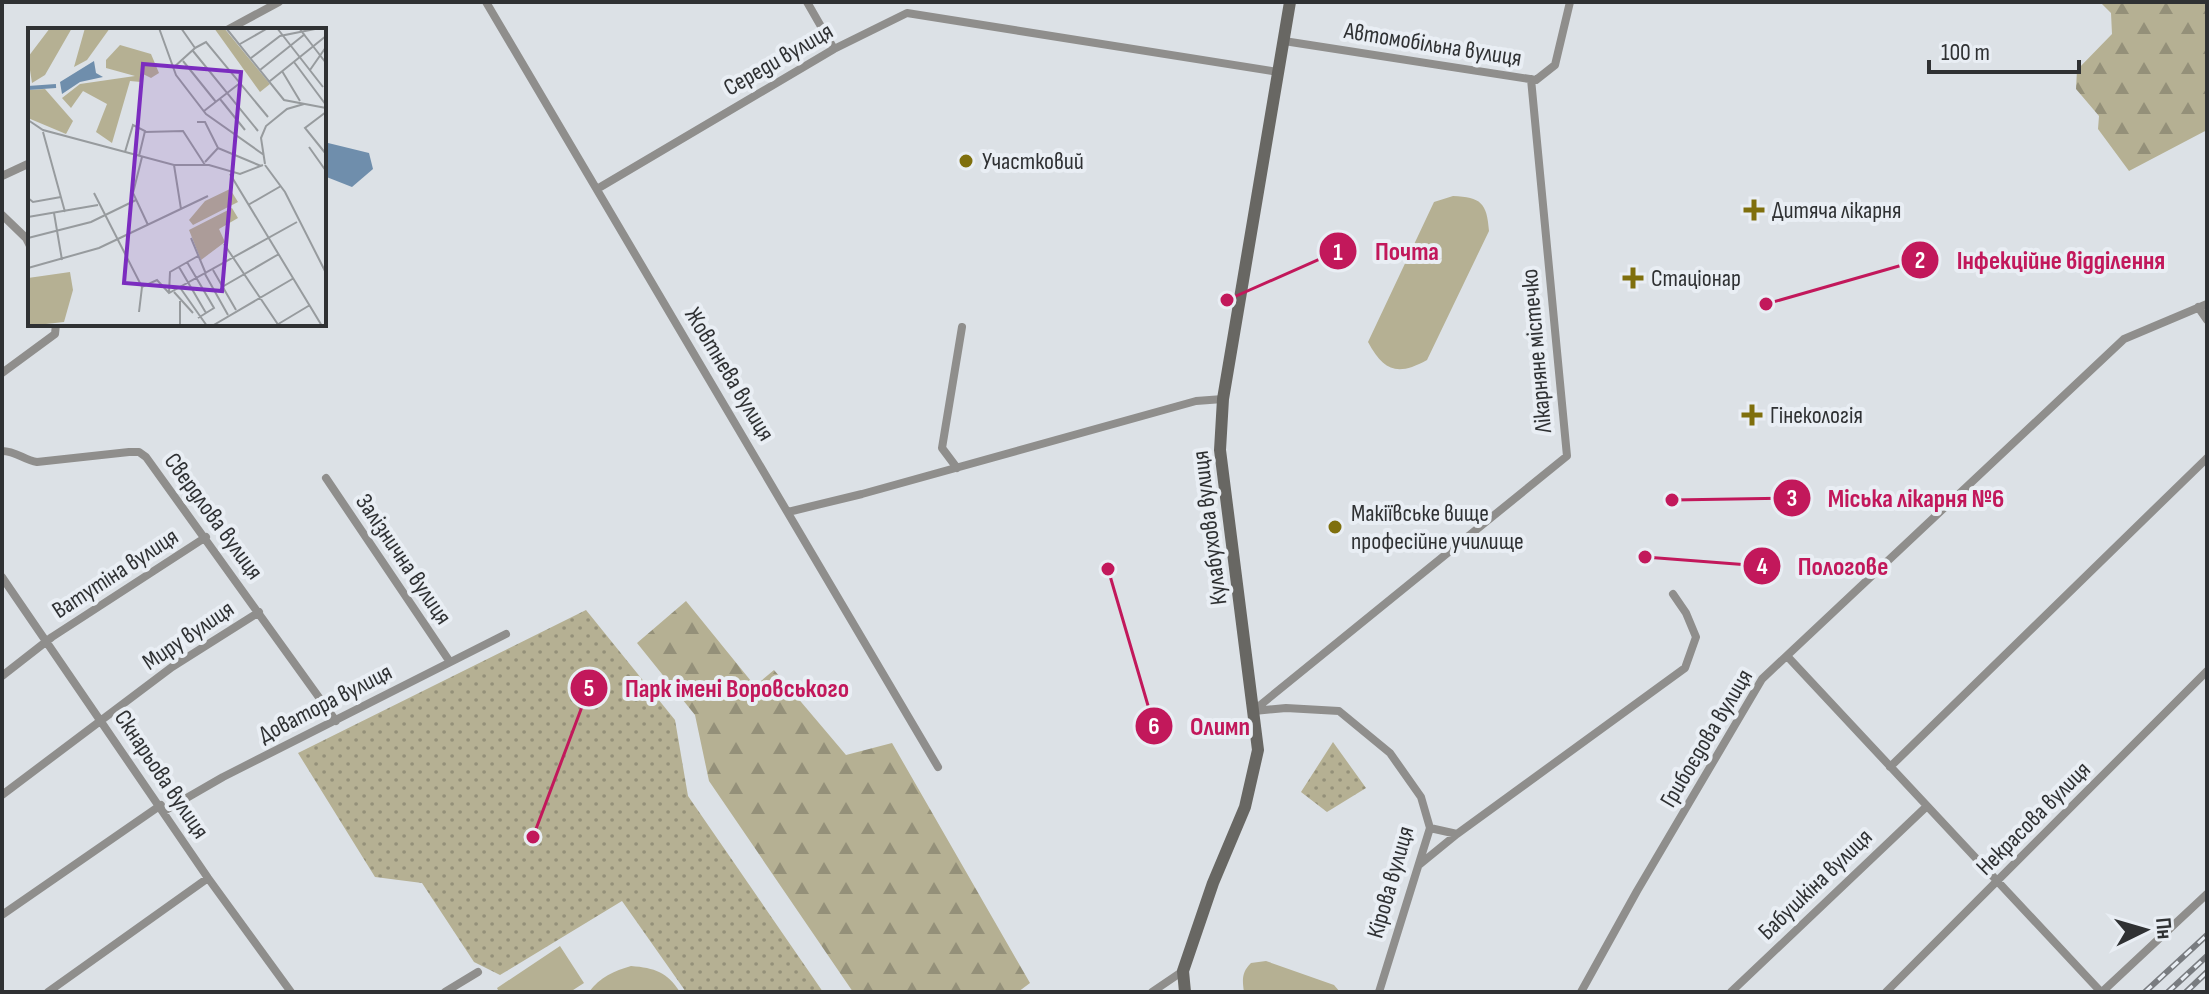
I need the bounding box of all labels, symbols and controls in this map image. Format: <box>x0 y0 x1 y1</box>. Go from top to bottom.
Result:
street label: Автомобільна вулиця <box>1341 16 1524 73</box>
street label: Середи вулиця <box>718 17 838 102</box>
scale bar <box>1929 24 2079 74</box>
inset map <box>28 28 326 326</box>
text: 100 m <box>1941 38 1990 67</box>
place label: Участковий <box>982 147 1084 176</box>
marker: Участковий <box>957 152 975 170</box>
place label: Дитяча лікарня <box>1772 196 1902 225</box>
marker: Дитяча лікарня <box>1743 199 1765 221</box>
callout: Почта <box>1318 226 1455 276</box>
callout: Інфекційне відділення <box>1900 235 2181 285</box>
text: Почта <box>1375 237 1439 268</box>
text: 1 <box>1333 238 1343 267</box>
text: 2 <box>1915 246 1925 275</box>
text: Інфекційне відділення <box>1957 246 2165 277</box>
place label: Стаціонар <box>1651 264 1741 293</box>
marker: Стаціонар <box>1622 267 1644 289</box>
street label: Лікарняне містечко <box>1515 268 1558 435</box>
street label: Жовтнева вулиця <box>678 302 781 446</box>
place label: Гінекологія <box>1770 401 1863 430</box>
marker: Гінекологія <box>1741 404 1763 426</box>
street label: Свердлова вулиця <box>158 447 269 585</box>
street label: Кулабухова вулиця <box>1186 449 1233 607</box>
callout: Міська лікарня №6 <box>1772 473 2020 523</box>
text: 3 <box>1787 484 1797 513</box>
text: Міська лікарня №6 <box>1828 484 2004 515</box>
street label: Залізнична вулиця <box>349 488 458 630</box>
place label: Макіївське вище професійне училище <box>1351 499 1524 556</box>
marker: Макіївське вище професійне училище <box>1326 518 1344 536</box>
street label: Ватутіна вулиця <box>47 522 184 625</box>
callout: Пологове <box>1742 541 1904 591</box>
text: 4 <box>1756 552 1768 581</box>
text: Пологове <box>1798 552 1888 583</box>
street label: Миру вулиця <box>137 594 240 677</box>
street label: Доватора вулиця <box>254 657 397 750</box>
callout: Парк імені Воровського <box>569 663 865 713</box>
street label: Грибоєдова вулиця <box>1654 664 1759 813</box>
text: 5 <box>584 674 594 703</box>
text: Парк імені Воровського <box>625 674 849 705</box>
callout: Олимп <box>1134 701 1266 751</box>
street label: Скнарьова вулиця <box>108 704 215 844</box>
text: 6 <box>1148 712 1160 741</box>
text: Олимп <box>1190 712 1250 743</box>
street label: Некрасова вулиця <box>1970 755 2096 881</box>
street label: Кірова вулиця <box>1361 823 1420 941</box>
street label: Бабушкіна вулиця <box>1752 823 1878 946</box>
north arrow <box>2105 890 2185 970</box>
text: Пн <box>2149 917 2178 940</box>

